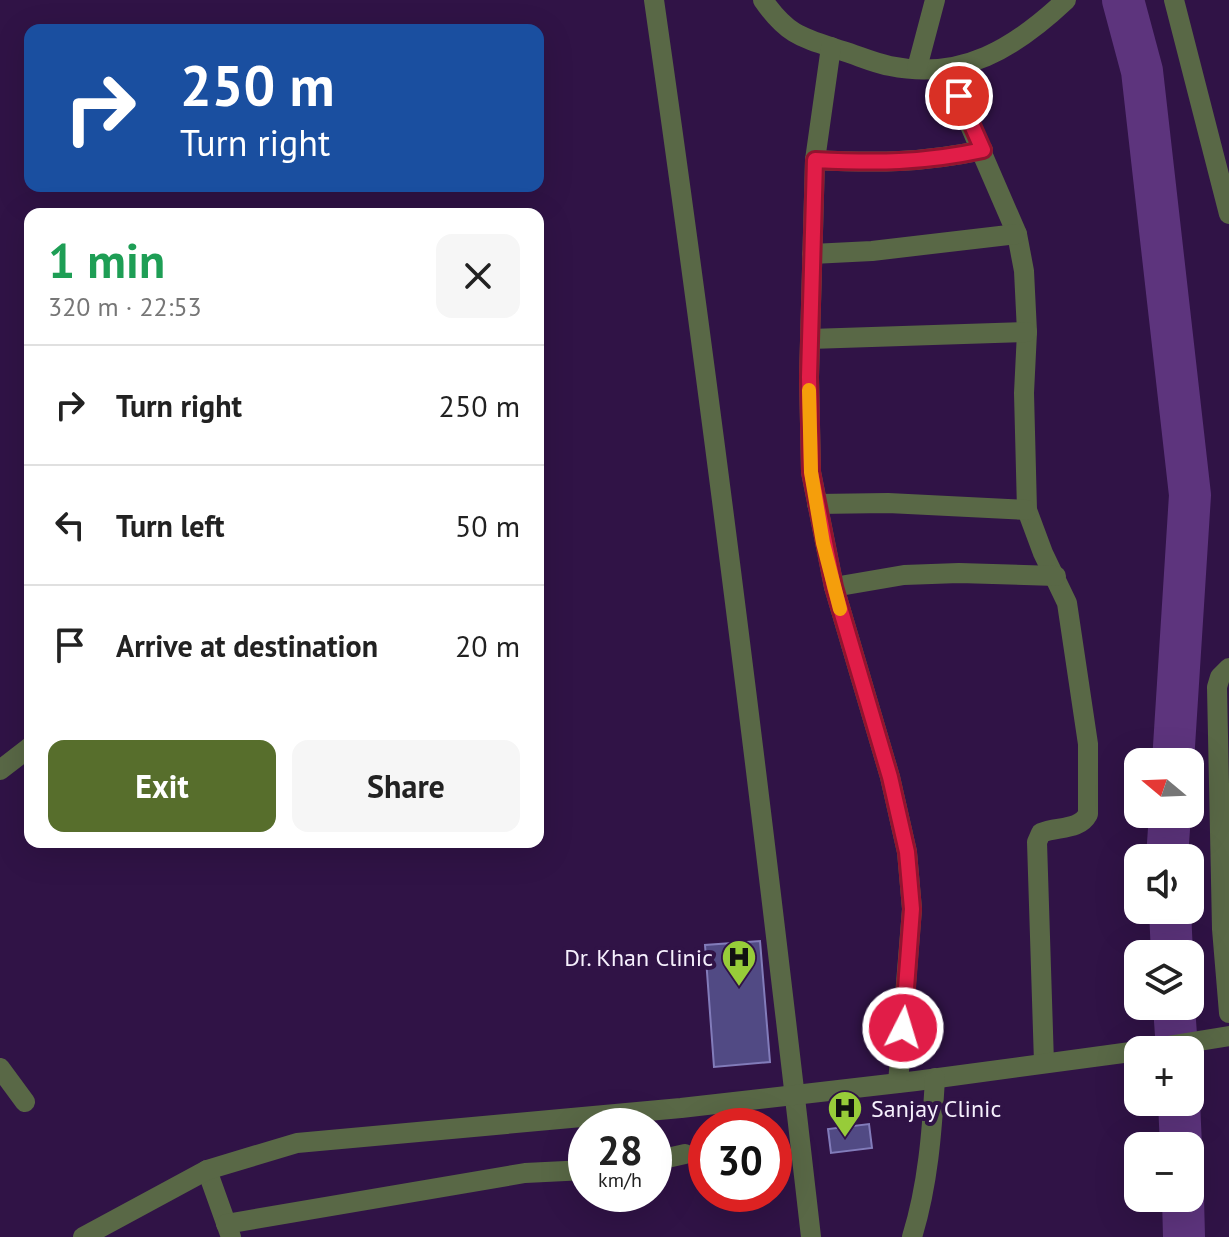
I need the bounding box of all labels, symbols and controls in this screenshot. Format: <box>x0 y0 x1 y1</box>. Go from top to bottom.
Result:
text: 250 m <box>180 49 335 121</box>
icon: right <box>48 56 152 160</box>
pin <box>925 62 993 130</box>
icon: arrive <box>937 74 981 118</box>
text: Turn right <box>180 119 330 166</box>
text: 1 min <box>48 229 165 291</box>
button: close <box>436 234 520 318</box>
text: 320 m · 22:53 <box>48 290 202 323</box>
icon: right <box>48 383 92 427</box>
text: Turn right <box>116 386 242 425</box>
text: 250 m <box>439 386 520 425</box>
icon: left <box>48 503 92 547</box>
text: Turn left <box>116 506 224 545</box>
text: 50 m <box>455 506 520 545</box>
icon: arrive <box>48 623 92 667</box>
text: Arrive at destination <box>116 626 378 665</box>
text: 20 m <box>455 626 520 665</box>
button: Exit <box>48 740 276 832</box>
button: Share <box>292 740 520 832</box>
north arrow <box>1124 748 1204 828</box>
map controls <box>1124 748 1204 1212</box>
button: sound <box>1124 844 1204 924</box>
hospital icon: Dr. Khan Clinic <box>720 938 758 988</box>
button: layers <box>1124 940 1204 1020</box>
place label: Dr. Khan Clinic <box>564 942 713 973</box>
position arrow <box>861 986 945 1070</box>
button: + <box>1124 1036 1204 1116</box>
hospital icon: Sanjay Clinic <box>826 1089 864 1139</box>
place label: Sanjay Clinic <box>871 1093 1002 1124</box>
speed limit sign: 30 <box>688 1108 792 1212</box>
text: 28 <box>597 1124 643 1176</box>
button: − <box>1124 1132 1204 1212</box>
text: km/h <box>598 1167 642 1193</box>

